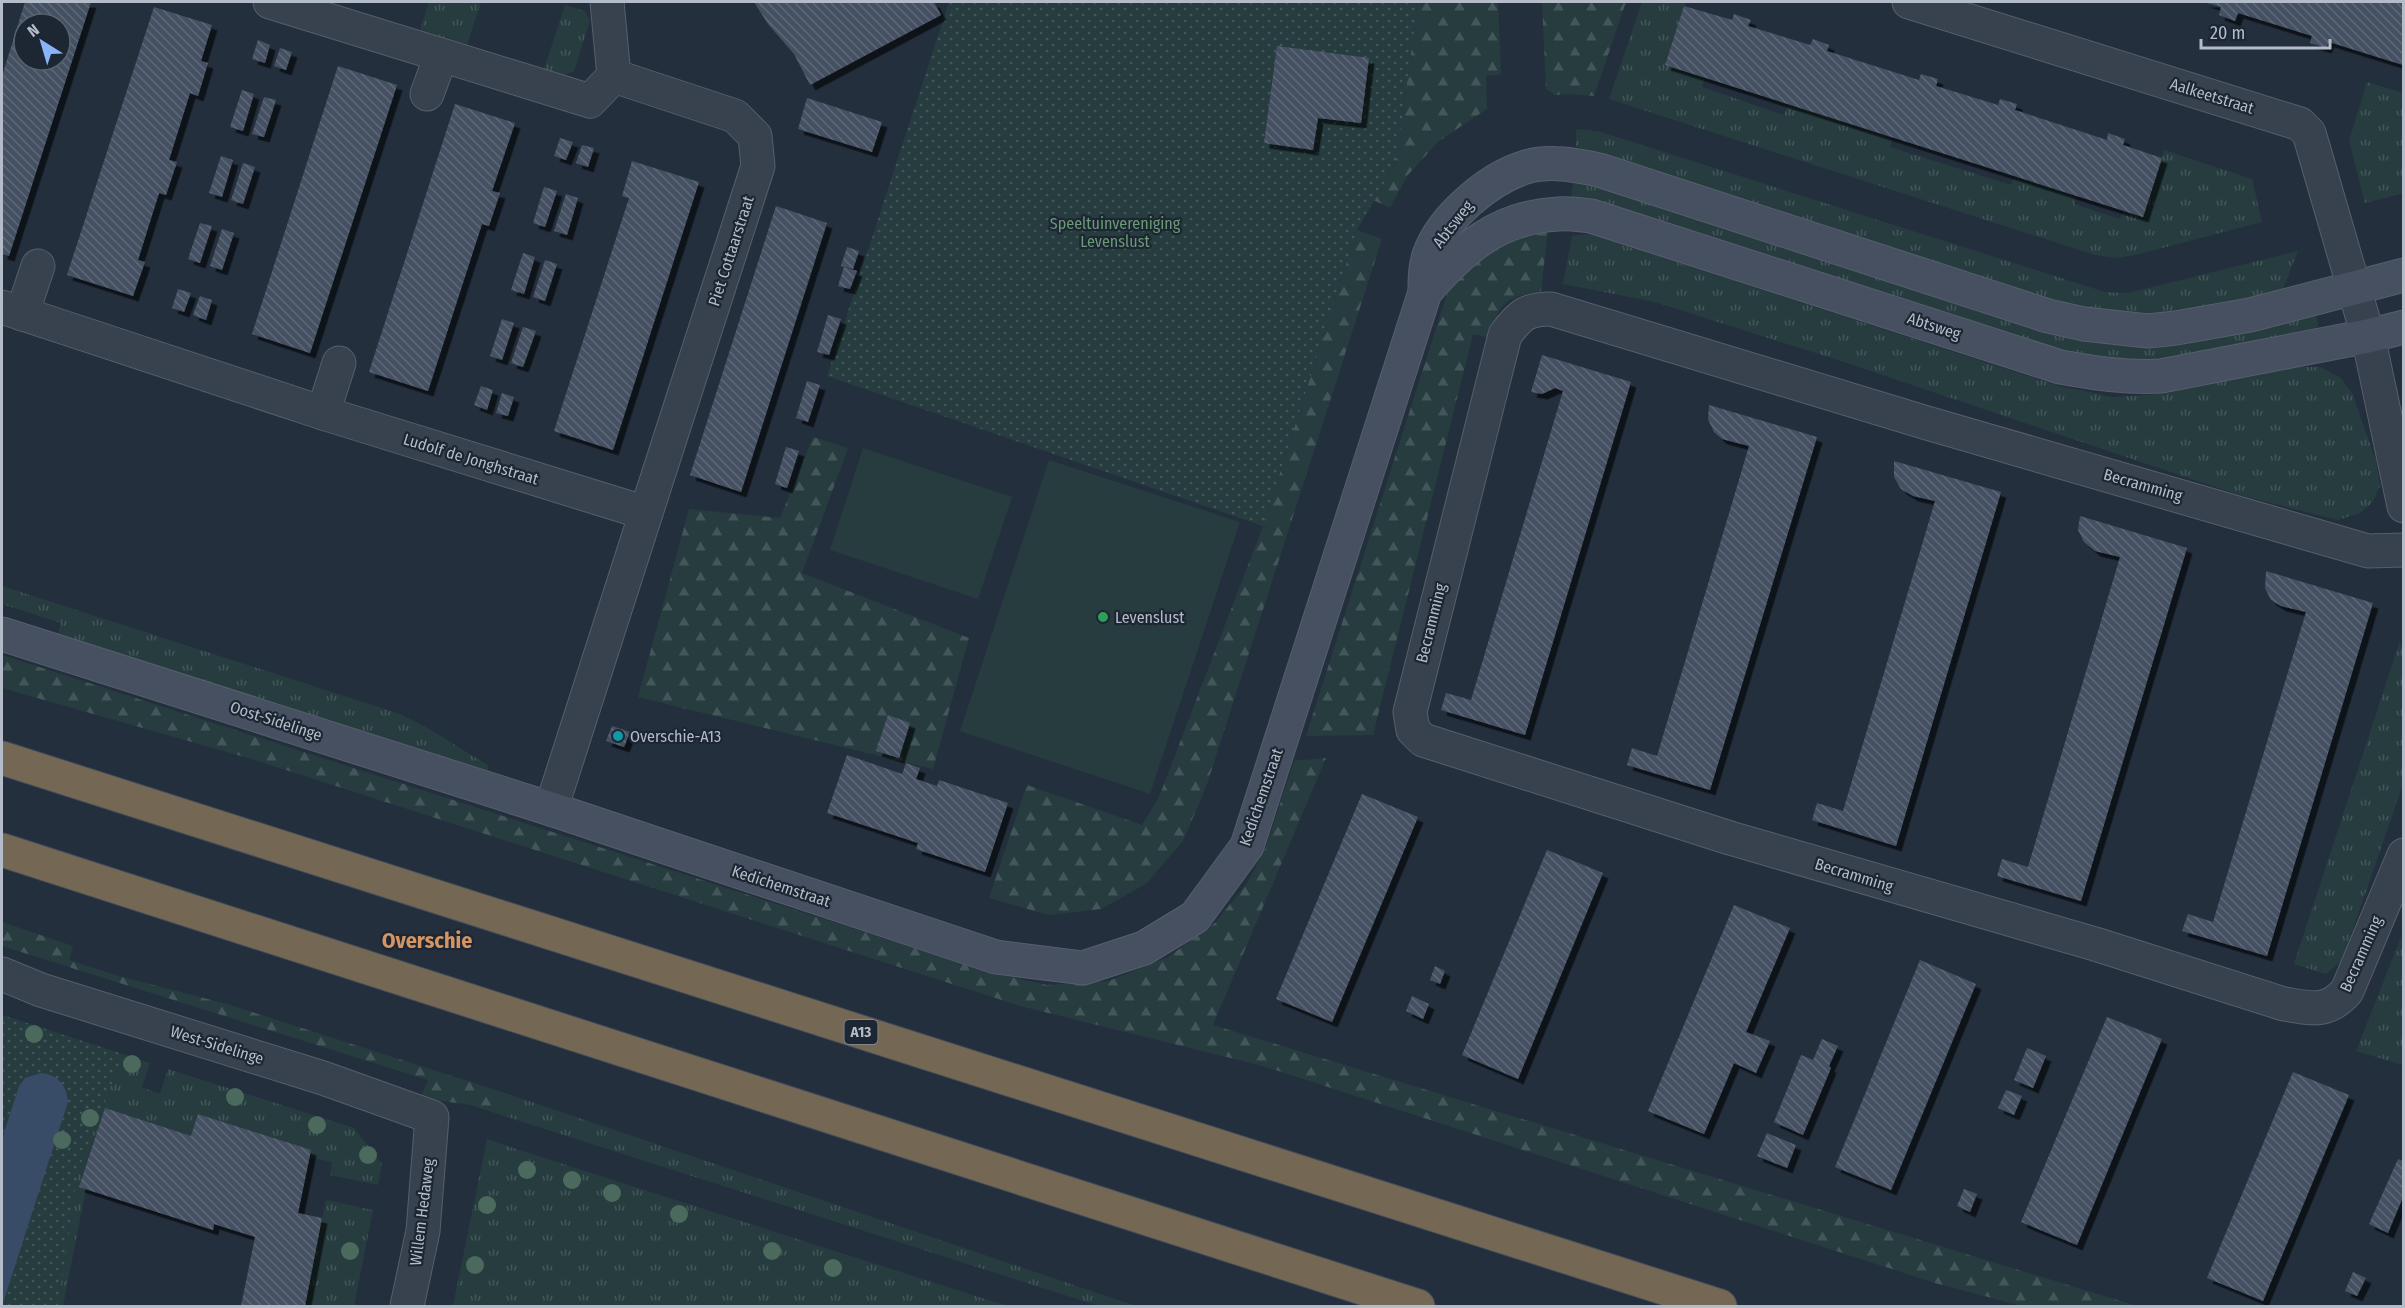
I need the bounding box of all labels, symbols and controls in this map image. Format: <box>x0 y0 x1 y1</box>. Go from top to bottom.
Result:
north arrow <box>12 12 72 72</box>
scale bar <box>2201 12 2330 50</box>
text: N <box>24 20 43 41</box>
text: 20 m <box>2210 22 2245 44</box>
street label: Aalkeetstraat <box>2168 74 2257 118</box>
street label: Piet Cottaarstraat <box>704 193 758 309</box>
street label: Abtsweg <box>1429 196 1478 251</box>
park label: Speeltuinvereniging Levenslust <box>1050 214 1181 251</box>
street label: Abtsweg <box>1905 308 1963 344</box>
street label: Ludolf de Jonghstraat <box>401 429 542 489</box>
street label: Becramming <box>2101 465 2185 505</box>
street label: Becramming <box>1412 581 1450 665</box>
place label: Levenslust <box>1115 608 1185 627</box>
marker: Levenslust <box>1096 610 1110 624</box>
street label: Oost-Sidelinge <box>228 697 324 745</box>
place label: Overschie-A13 <box>630 727 721 746</box>
marker: Overschie-A13 <box>611 729 625 743</box>
street label: Kedichemstraat <box>1235 745 1287 848</box>
street label: Becramming <box>1812 854 1896 896</box>
street label: Kedichemstraat <box>729 861 833 911</box>
street label: Becramming <box>2336 913 2386 995</box>
district label: Overschie <box>382 927 472 954</box>
road number: A13 <box>844 1020 878 1044</box>
street label: West-Sidelinge <box>168 1022 266 1068</box>
street label: Willem Hedaweg <box>406 1157 438 1267</box>

